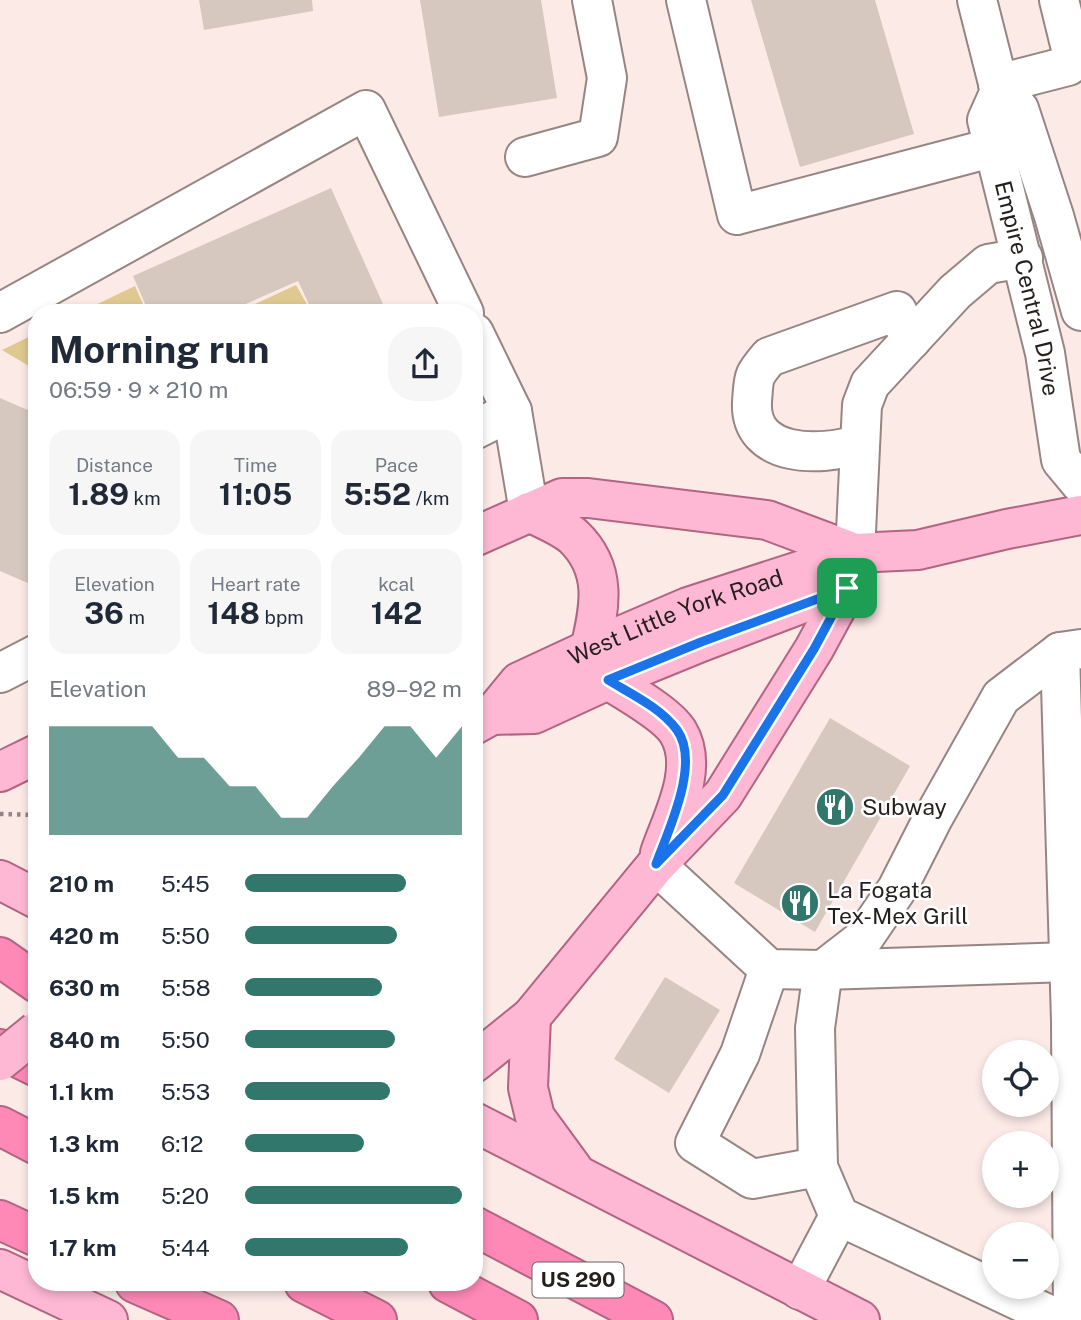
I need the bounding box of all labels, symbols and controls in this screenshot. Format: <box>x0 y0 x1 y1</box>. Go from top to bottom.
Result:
street label: Empire Central Drive <box>990 178 1065 398</box>
text: Morning run <box>49 327 270 372</box>
button: share <box>388 327 462 401</box>
text: 06:59 · 9 × 210 m <box>49 376 228 403</box>
text: Distance <box>76 454 153 476</box>
text: Time <box>234 454 277 476</box>
text: Pace <box>375 454 418 476</box>
text: 1.89 <box>68 476 129 512</box>
text: 11:05 <box>219 476 292 512</box>
text: 5:52 <box>343 476 411 512</box>
text: km <box>129 487 161 509</box>
text: /km <box>411 487 450 509</box>
pin <box>817 558 877 618</box>
street label: West Little York Road <box>564 563 786 670</box>
icon: arrive <box>828 569 866 607</box>
text: Elevation <box>74 573 155 595</box>
text: Heart rate <box>211 573 300 595</box>
text: kcal <box>378 573 415 595</box>
text: 36 <box>84 595 124 631</box>
text: 148 <box>207 595 260 631</box>
text: 142 <box>371 595 422 631</box>
text: m <box>124 606 145 628</box>
text: bpm <box>260 606 304 628</box>
text: Elevation <box>49 675 147 702</box>
text: 89–92 m <box>367 675 462 702</box>
restaurant icon: Subway <box>814 786 856 828</box>
place label: Subway <box>862 793 947 820</box>
text: 210 m <box>49 870 114 897</box>
text: 5:45 <box>161 870 210 897</box>
place label: La Fogata Tex-Mex Grill <box>827 876 968 929</box>
restaurant icon: La Fogata Tex-Mex Grill <box>779 882 821 924</box>
text: 420 m <box>49 922 119 949</box>
text: 5:50 <box>161 922 210 949</box>
text: 630 m <box>49 974 120 1001</box>
text: 5:58 <box>161 974 211 1001</box>
text: 840 m <box>49 1026 120 1053</box>
text: 5:50 <box>161 1026 210 1053</box>
map controls <box>982 1040 1059 1299</box>
button: locate <box>982 1040 1059 1117</box>
text: 1.1 km <box>49 1078 114 1105</box>
text: 5:53 <box>161 1078 210 1105</box>
text: 1.3 km <box>49 1130 119 1157</box>
text: 6:12 <box>161 1130 204 1157</box>
button: + <box>982 1131 1059 1208</box>
text: 1.5 km <box>49 1182 120 1209</box>
text: 5:20 <box>161 1182 209 1209</box>
button: − <box>982 1222 1059 1299</box>
text: 1.7 km <box>49 1234 117 1261</box>
text: 5:44 <box>161 1234 210 1261</box>
road number: US 290 <box>532 1262 624 1298</box>

